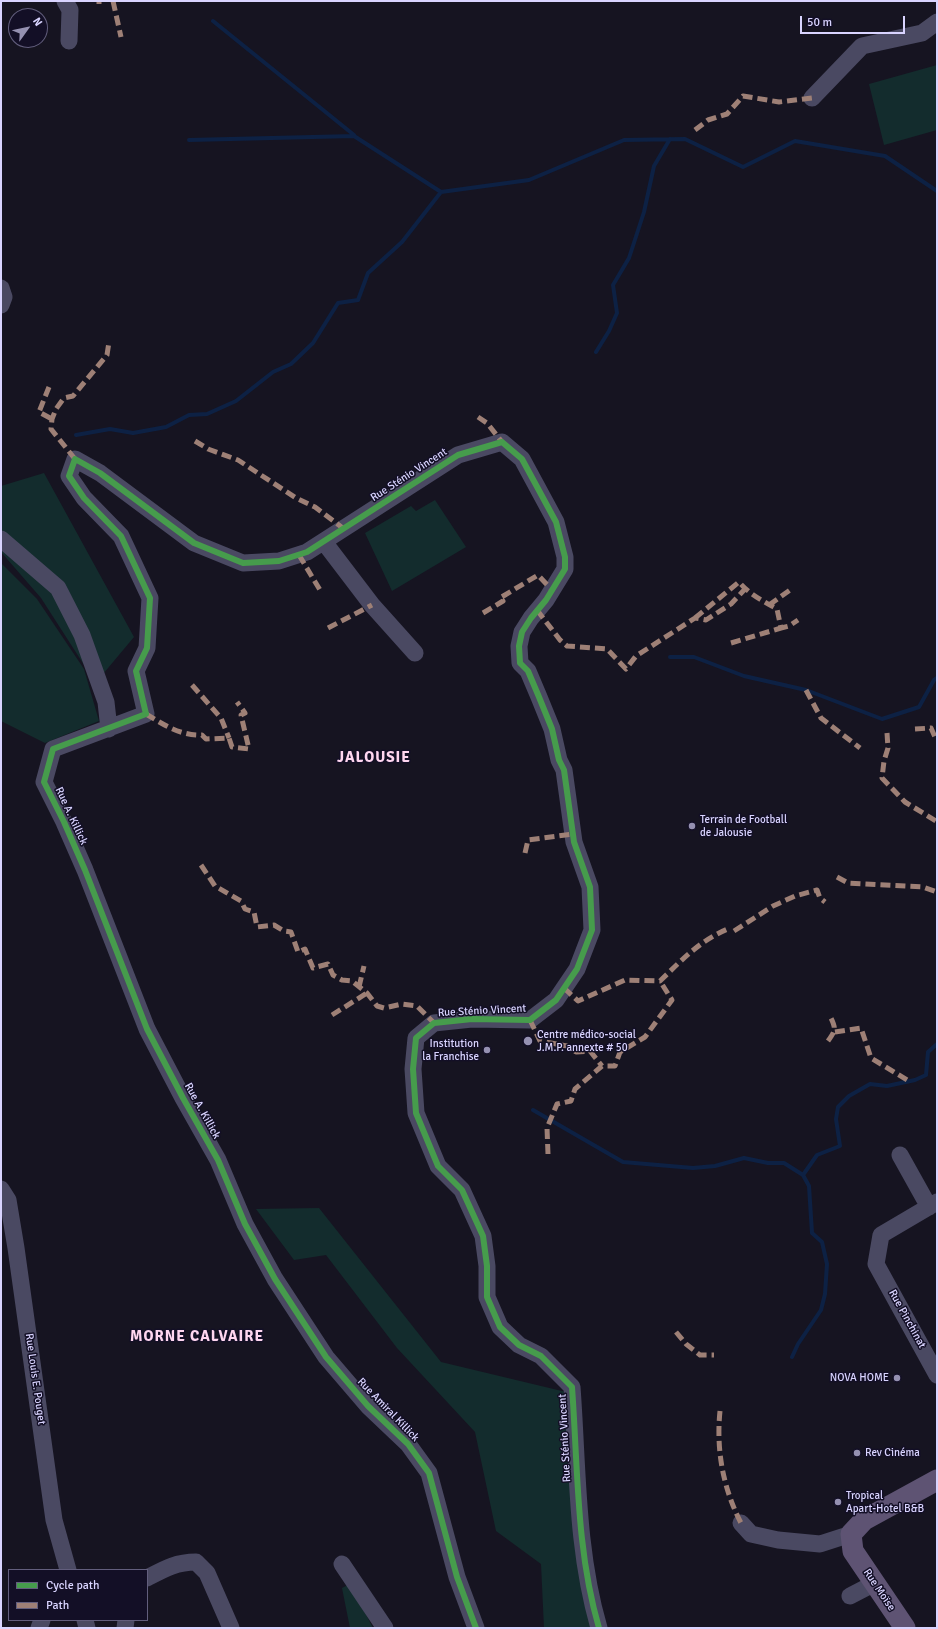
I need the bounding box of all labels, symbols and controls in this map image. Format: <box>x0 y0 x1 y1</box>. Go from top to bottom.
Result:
north arrow <box>8 8 48 48</box>
scale bar <box>802 8 907 34</box>
text: N <box>30 15 45 28</box>
text: 50 m <box>807 15 832 30</box>
street label: Rue Sténio Vincent <box>368 445 450 505</box>
district label: JALOUSIE <box>337 749 411 767</box>
street label: Rue A. Killick <box>52 785 90 847</box>
place label: Terrain de Football de Jalousie <box>700 813 787 839</box>
marker: Terrain de Football de Jalousie <box>687 821 697 831</box>
street label: Rue Sténio Vincent <box>437 1002 527 1020</box>
place label: Centre médico-social J.M.P. annexte # 50 <box>537 1028 636 1054</box>
marker: Centre médico-social J.M.P. annexte # 50 <box>522 1035 534 1047</box>
place label: Institution la Franchise <box>422 1037 479 1063</box>
marker: Institution la Franchise <box>482 1045 492 1055</box>
street label: Rue A. Killick <box>181 1081 223 1141</box>
street label: Rue Pinchinat <box>885 1287 929 1351</box>
district label: MORNE CALVAIRE <box>130 1328 264 1346</box>
street label: Rue Louis E. Pouget <box>22 1333 48 1425</box>
place label: NOVA HOME <box>830 1371 889 1385</box>
marker: NOVA HOME <box>892 1373 902 1383</box>
street label: Rue Amiral Killick <box>354 1375 422 1445</box>
street label: Rue Sténio Vincent <box>556 1393 574 1483</box>
place label: Rev Cinéma <box>865 1446 920 1460</box>
marker: Rev Cinéma <box>852 1448 862 1458</box>
place label: Tropical Apart-Hotel B&B <box>846 1489 924 1515</box>
marker: Tropical Apart-Hotel B&B <box>833 1497 843 1507</box>
street label: Rue Moïse <box>860 1566 898 1614</box>
legend <box>8 1569 148 1621</box>
text: Cycle path <box>46 1578 99 1593</box>
text: Path <box>46 1598 69 1613</box>

